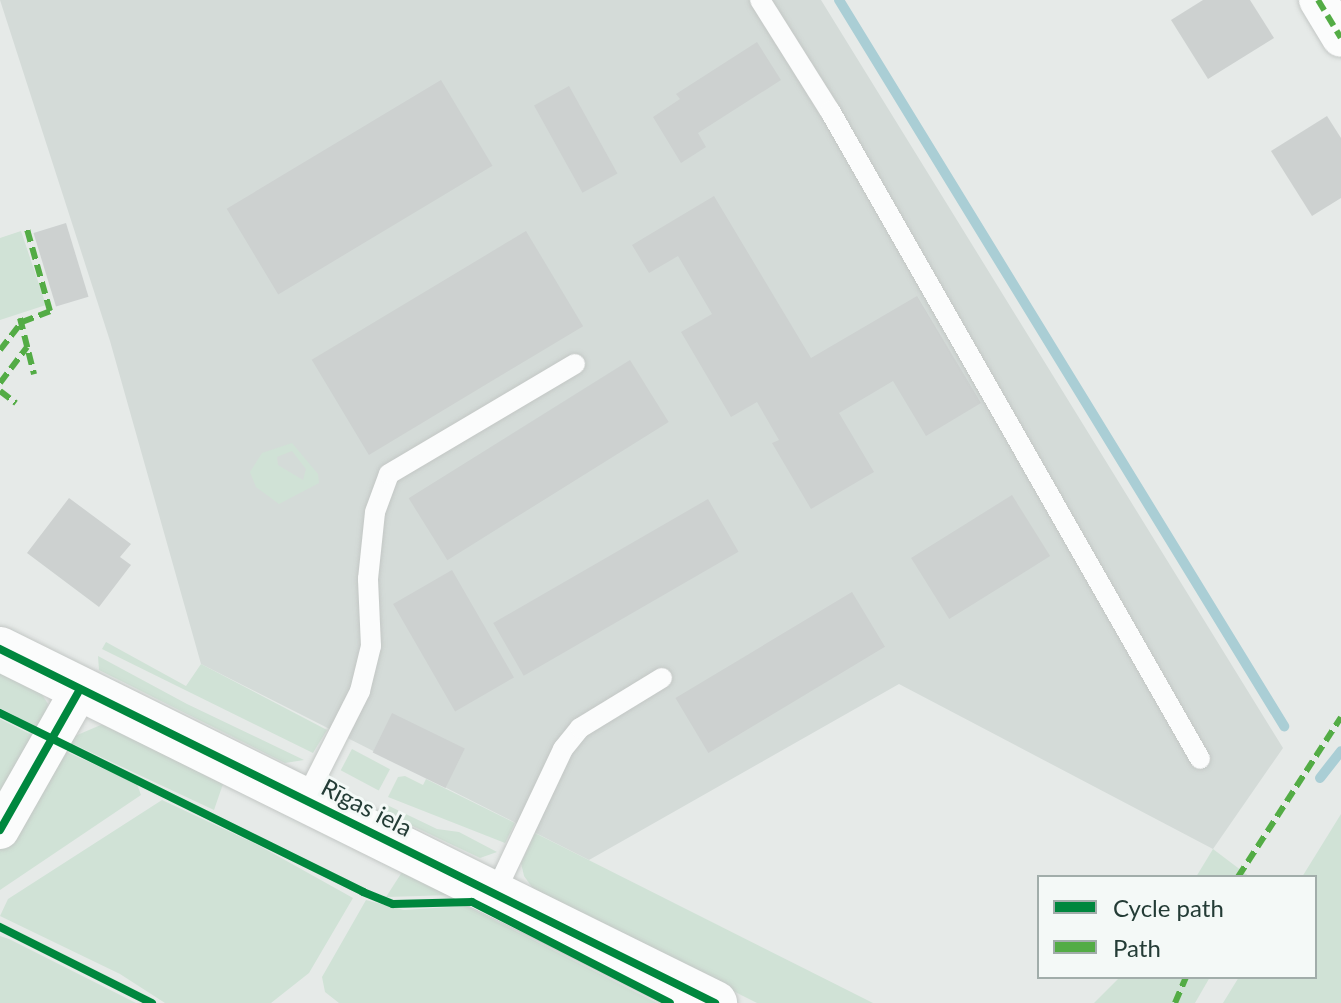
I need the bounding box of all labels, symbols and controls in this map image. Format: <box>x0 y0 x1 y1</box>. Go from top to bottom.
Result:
street label: Rīgas iela <box>317 772 417 842</box>
legend <box>1037 875 1317 979</box>
text: Cycle path <box>1113 893 1224 922</box>
text: Path <box>1113 933 1161 962</box>

